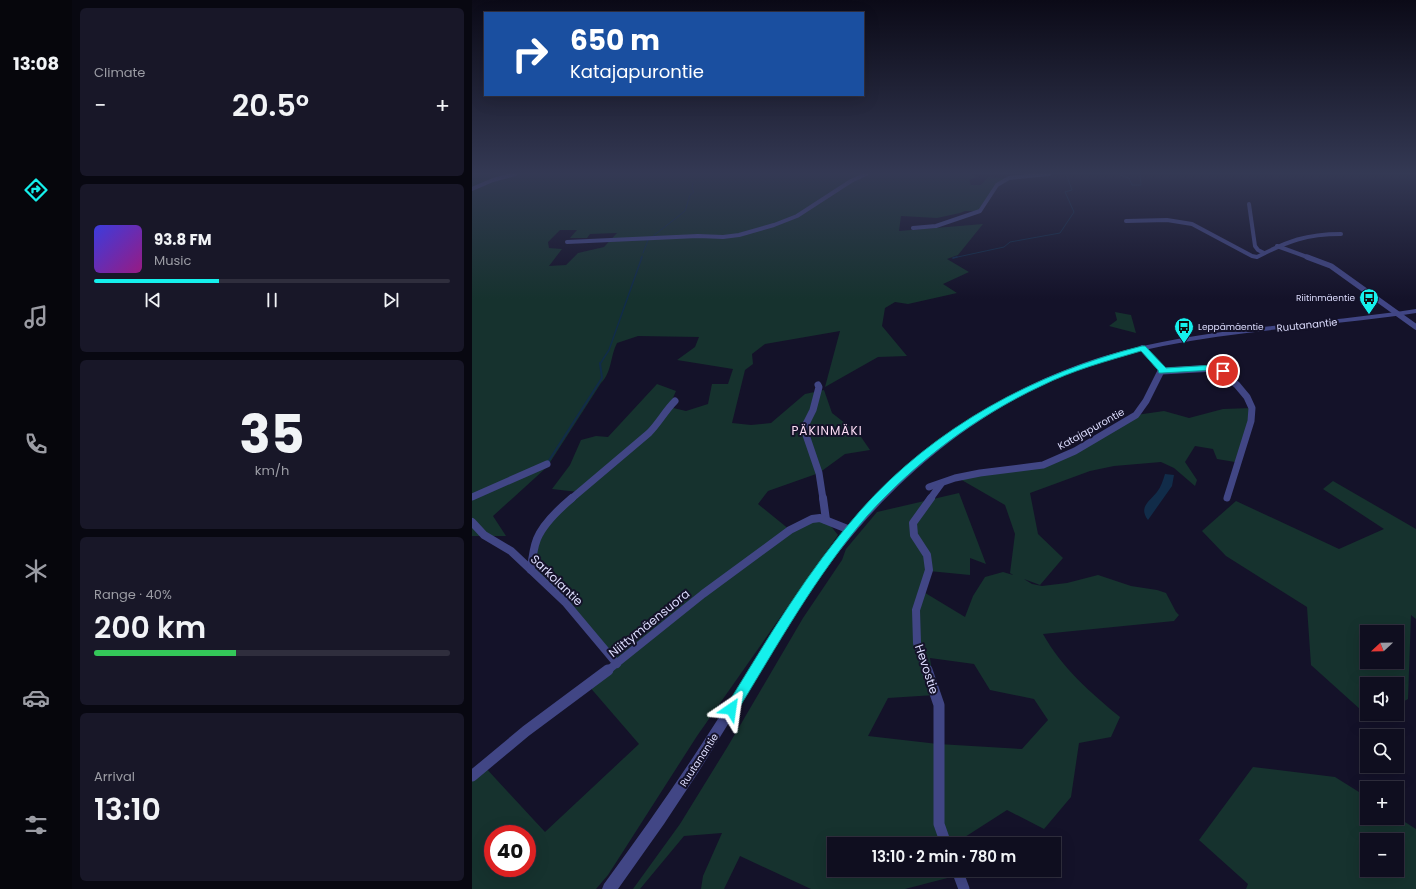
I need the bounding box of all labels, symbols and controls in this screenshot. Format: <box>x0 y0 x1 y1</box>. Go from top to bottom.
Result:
text: 650 m <box>570 21 660 60</box>
icon: right <box>504 28 556 80</box>
text: 13:08 <box>13 51 59 76</box>
text: Katajapurontie <box>570 59 704 84</box>
text: Climate <box>94 63 145 82</box>
text: 20.5° <box>232 84 309 127</box>
text: − <box>94 90 106 121</box>
text: + <box>435 90 450 121</box>
icon: directions <box>22 176 50 204</box>
text: 93.8 FM <box>154 229 211 250</box>
text: Music <box>154 251 191 270</box>
bus stop icon: Riitinmäentie <box>1358 287 1380 315</box>
icon: previous <box>142 289 164 311</box>
icon: pause <box>261 289 283 311</box>
icon: next <box>380 289 402 311</box>
place label: Riitinmäentie <box>1296 292 1355 304</box>
icon: music <box>22 303 50 331</box>
street label: Ruutanantie <box>1276 314 1338 336</box>
bus stop icon: Leppämäentie <box>1173 316 1195 344</box>
place label: Leppämäentie <box>1198 321 1264 333</box>
pin <box>1206 354 1240 388</box>
icon: arrive <box>1212 360 1234 382</box>
text: 35 <box>239 398 305 471</box>
street label: Katajapurontie <box>1055 404 1127 454</box>
district label: PÄKINMÄKI <box>791 422 863 439</box>
icon: phone <box>22 430 50 458</box>
text: km/h <box>255 461 289 480</box>
street label: Sarkolantie <box>527 551 587 609</box>
icon: climate <box>22 557 50 585</box>
text: Range · 40% <box>94 585 172 604</box>
street label: Niittymäensuora <box>605 585 693 661</box>
text: 200 km <box>94 606 206 649</box>
north arrow <box>1360 625 1404 669</box>
map controls <box>1360 625 1404 877</box>
street label: Hevostie <box>911 642 943 696</box>
button: sound <box>1360 677 1404 721</box>
icon: car <box>22 684 50 712</box>
position arrow <box>710 688 752 730</box>
button: search <box>1360 729 1404 773</box>
street label: Ruutanantie <box>676 730 722 790</box>
text: Arrival <box>94 767 135 786</box>
button: + <box>1360 781 1404 825</box>
text: 13:10 <box>94 788 161 831</box>
icon: filters <box>22 811 50 839</box>
speed limit sign: 40 <box>484 825 536 877</box>
button: − <box>1360 833 1404 877</box>
text: 13:10 · 2 min · 780 m <box>872 846 1016 867</box>

